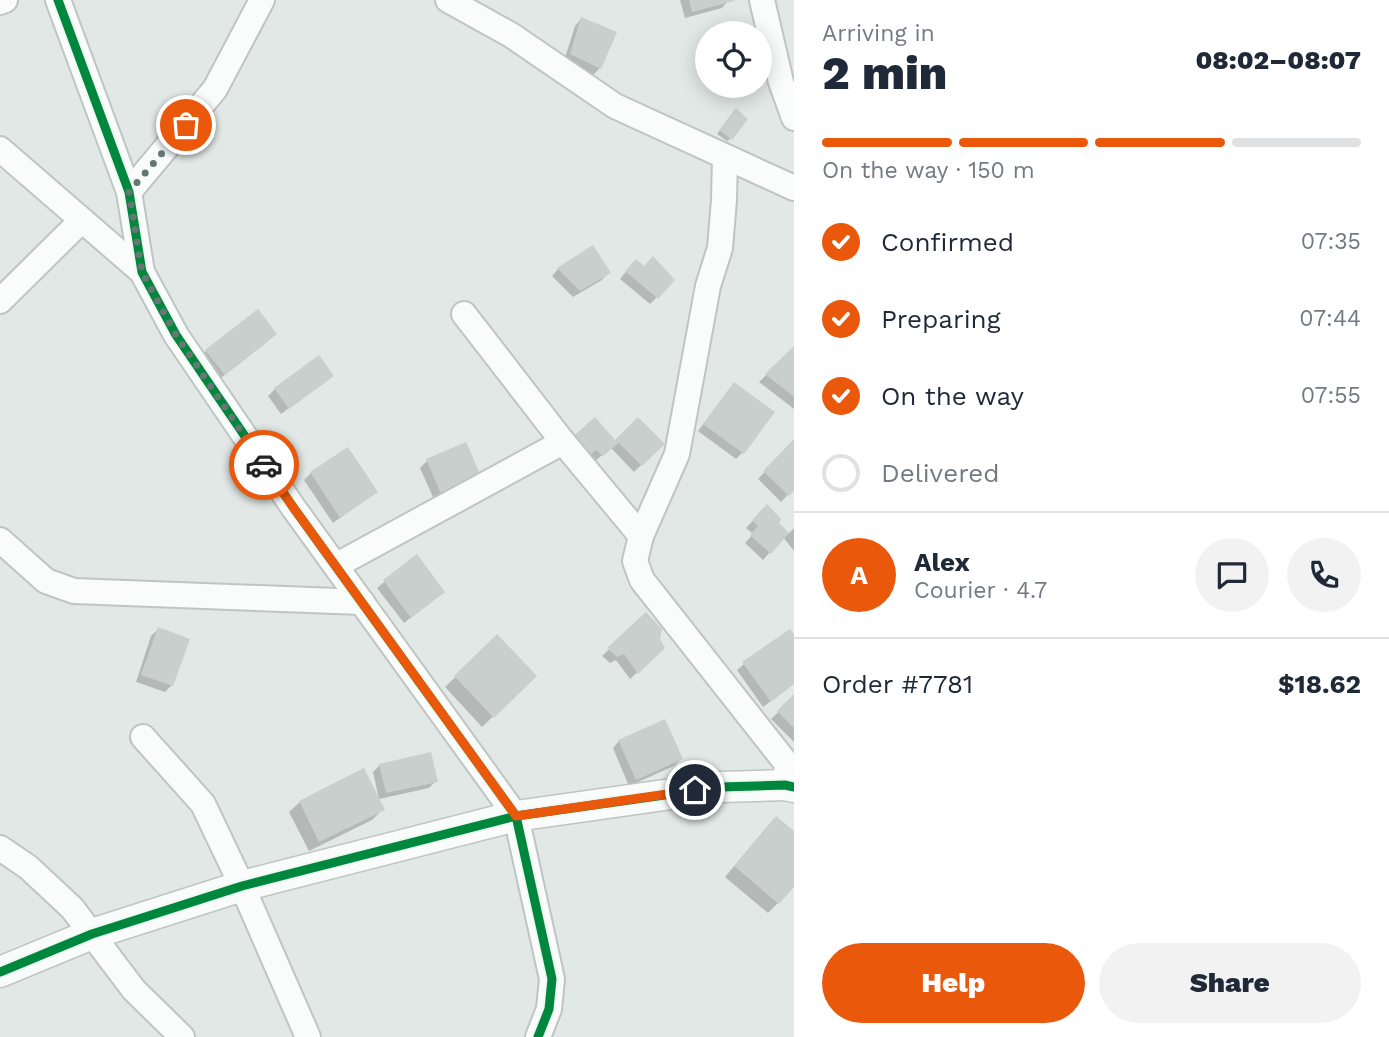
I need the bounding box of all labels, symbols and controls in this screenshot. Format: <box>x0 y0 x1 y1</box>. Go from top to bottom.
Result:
text: Arriving in <box>822 20 935 47</box>
map controls <box>695 21 772 98</box>
button: locate <box>695 21 772 98</box>
text: 08:02–08:07 <box>1195 45 1361 75</box>
text: 2 min <box>822 46 947 100</box>
pin <box>156 95 216 155</box>
icon: bag <box>167 106 205 144</box>
text: On the way · 150 m <box>822 157 1035 184</box>
icon: check <box>822 223 860 261</box>
text: Confirmed <box>881 227 1014 257</box>
text: 07:35 <box>1301 228 1361 255</box>
icon: check <box>822 300 860 338</box>
text: Preparing <box>881 304 1001 334</box>
text: 07:44 <box>1299 305 1361 332</box>
icon: check <box>822 377 860 415</box>
text: On the way <box>881 381 1024 411</box>
text: 07:55 <box>1301 382 1361 409</box>
courier <box>229 430 299 500</box>
icon: car <box>245 446 283 484</box>
text: Delivered <box>881 458 1000 488</box>
button: chat <box>1195 538 1269 612</box>
button: phone <box>1287 538 1361 612</box>
text: Alex <box>914 547 970 577</box>
text: A <box>850 560 868 590</box>
text: Courier · 4.7 <box>914 577 1047 604</box>
text: Order #7781 <box>822 669 973 699</box>
text: $18.62 <box>1278 669 1361 699</box>
pin <box>665 760 725 820</box>
icon: home <box>676 771 714 809</box>
button: Help <box>822 943 1085 1023</box>
button: Share <box>1099 943 1361 1023</box>

